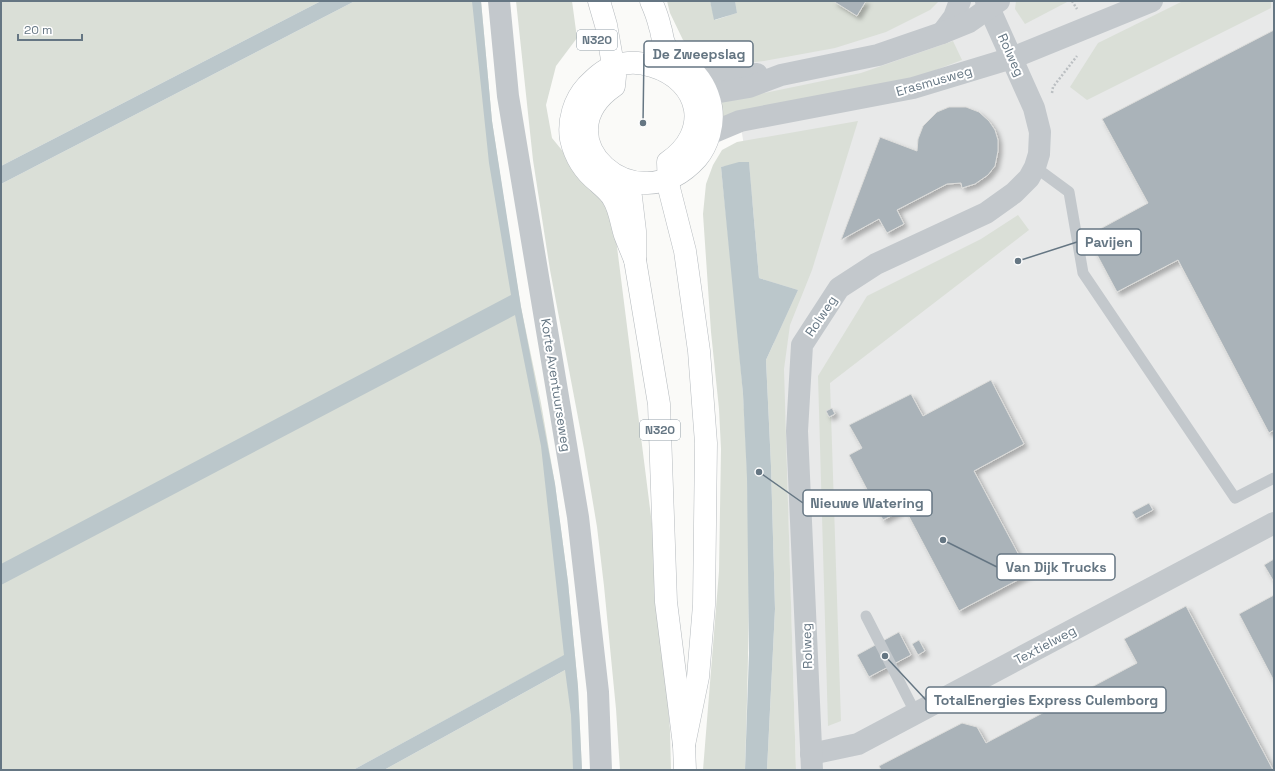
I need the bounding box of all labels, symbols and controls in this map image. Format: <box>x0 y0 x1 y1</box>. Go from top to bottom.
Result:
scale bar <box>18 16 82 42</box>
text: 20 m <box>24 22 52 38</box>
road number: N320 <box>577 30 617 50</box>
street label: Rolweg <box>994 31 1028 79</box>
callout: De Zweepslag <box>644 41 753 67</box>
text: De Zweepslag <box>652 45 746 63</box>
street label: Erasmusweg <box>894 62 974 100</box>
callout: Pavijen <box>1077 229 1141 255</box>
text: Pavijen <box>1085 233 1133 251</box>
street label: Rolweg <box>801 292 841 340</box>
street label: Korte Aventuurseweg <box>537 317 575 453</box>
road number: N320 <box>640 420 680 440</box>
callout: Nieuwe Watering <box>803 490 932 516</box>
text: Nieuwe Watering <box>810 494 924 512</box>
callout: Van Dijk Trucks <box>997 554 1115 580</box>
text: Van Dijk Trucks <box>1005 558 1107 576</box>
street label: Textielweg <box>1011 622 1079 668</box>
street label: Rolweg <box>798 623 816 669</box>
callout: TotalEnergies Express Culemborg <box>926 687 1166 713</box>
text: TotalEnergies Express Culemborg <box>934 691 1158 709</box>

